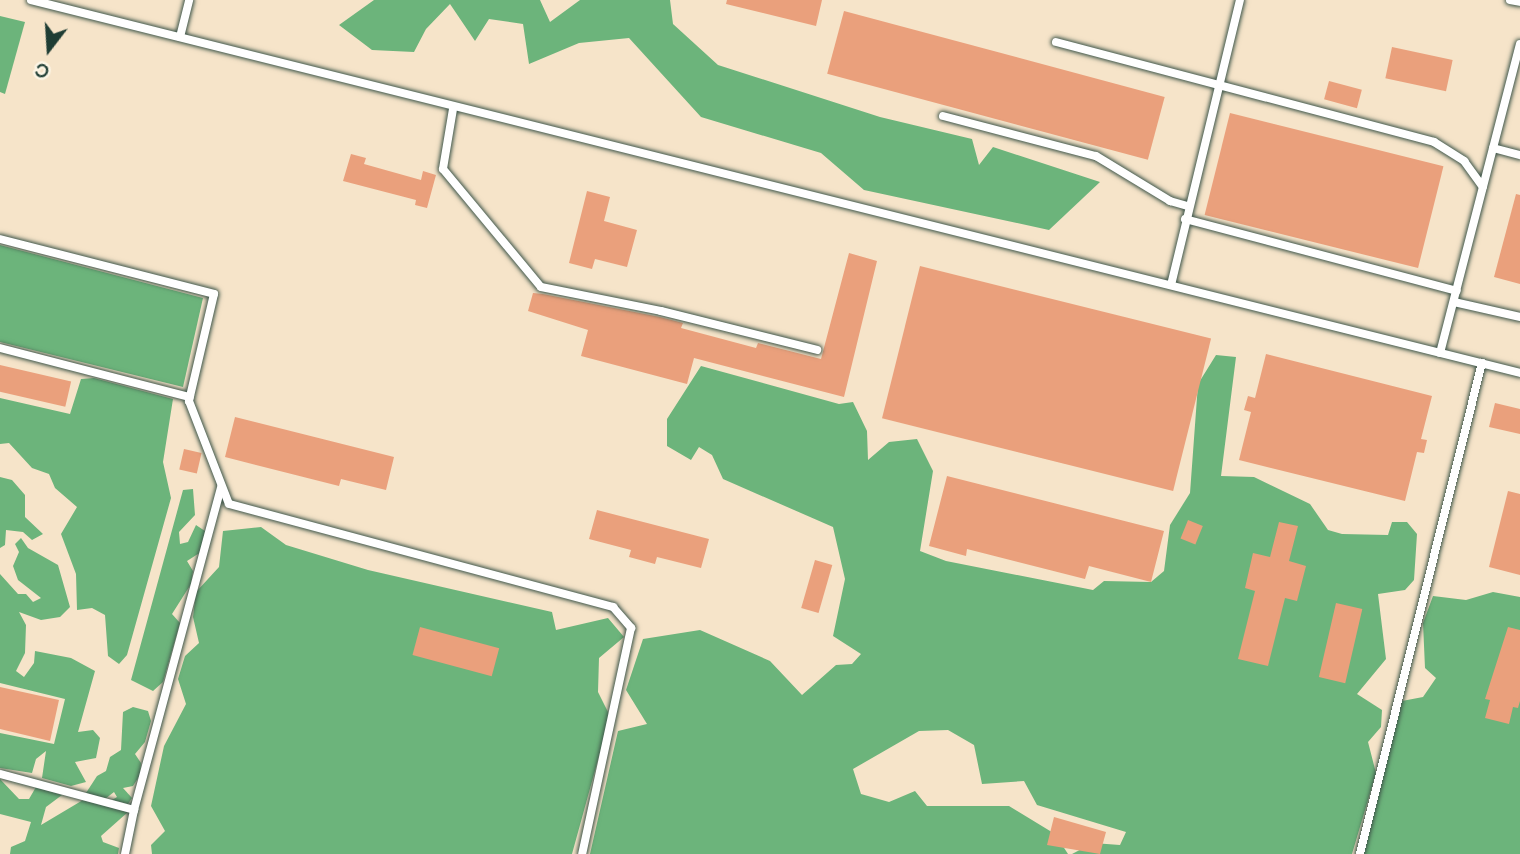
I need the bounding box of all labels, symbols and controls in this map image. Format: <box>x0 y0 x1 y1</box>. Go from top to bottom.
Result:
north arrow <box>14 14 84 84</box>
text: С <box>33 57 52 82</box>

